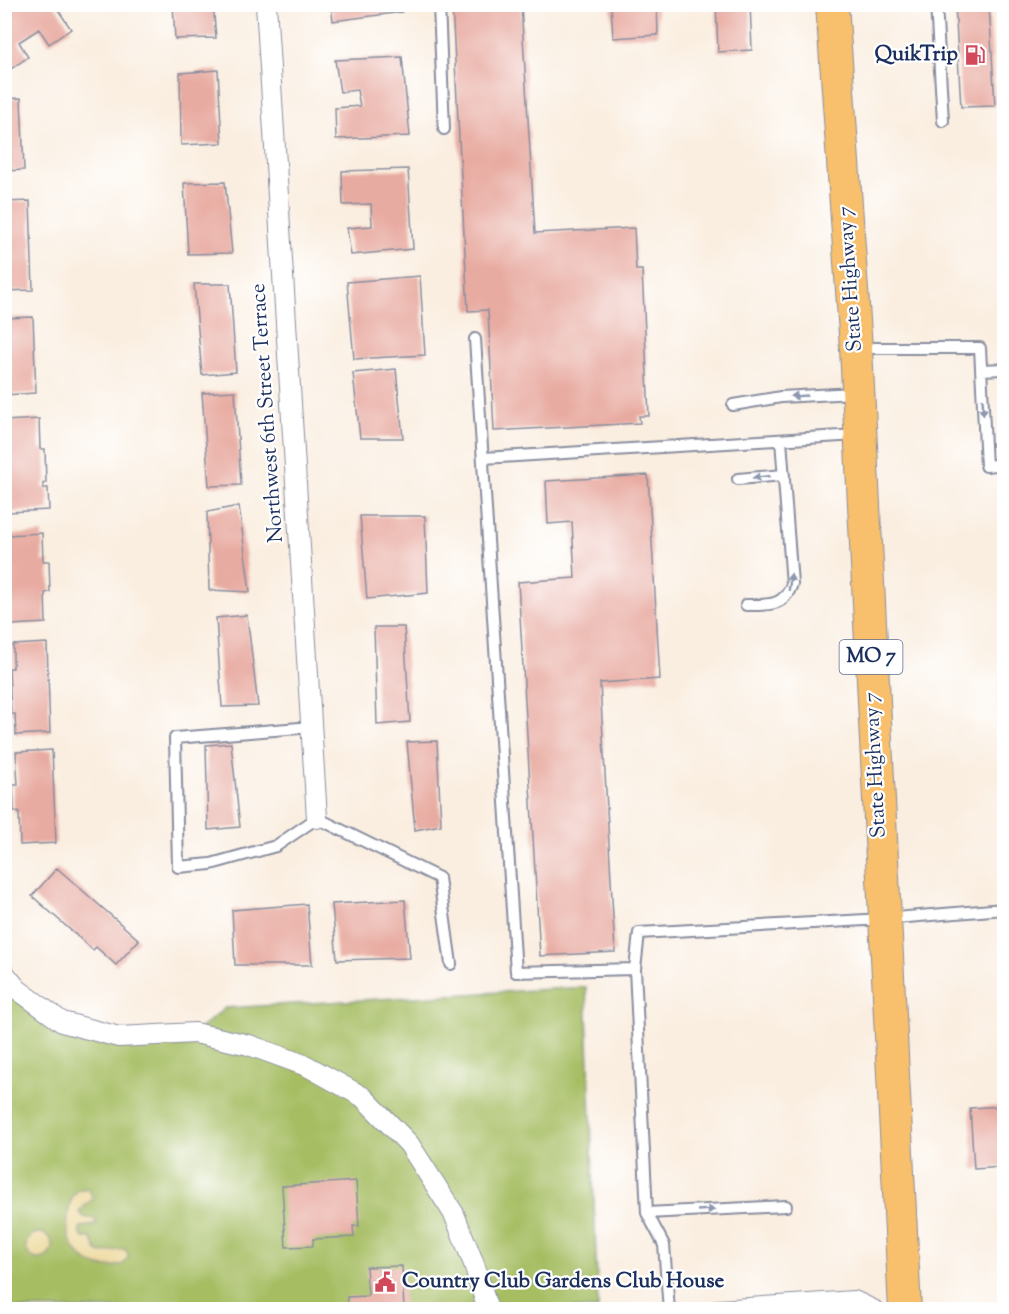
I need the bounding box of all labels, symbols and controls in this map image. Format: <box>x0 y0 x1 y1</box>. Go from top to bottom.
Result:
place label: QuikTrip <box>874 40 958 70</box>
fuel station icon: QuikTrip <box>963 43 987 67</box>
street label: State Highway 7 <box>831 205 871 353</box>
street label: Northwest 6th Street Terrace <box>244 282 292 544</box>
one-way arrow <box>790 391 809 400</box>
one-way arrow <box>978 397 987 416</box>
one-way arrow <box>752 472 771 482</box>
one-way arrow <box>785 572 794 591</box>
road number: MO 7 <box>840 640 902 674</box>
street label: State Highway 7 <box>857 691 895 839</box>
one-way arrow <box>696 1205 715 1214</box>
place label: Country Club Gardens Club House <box>402 1267 724 1297</box>
public building icon: Country Club Gardens Club House <box>373 1270 397 1294</box>

